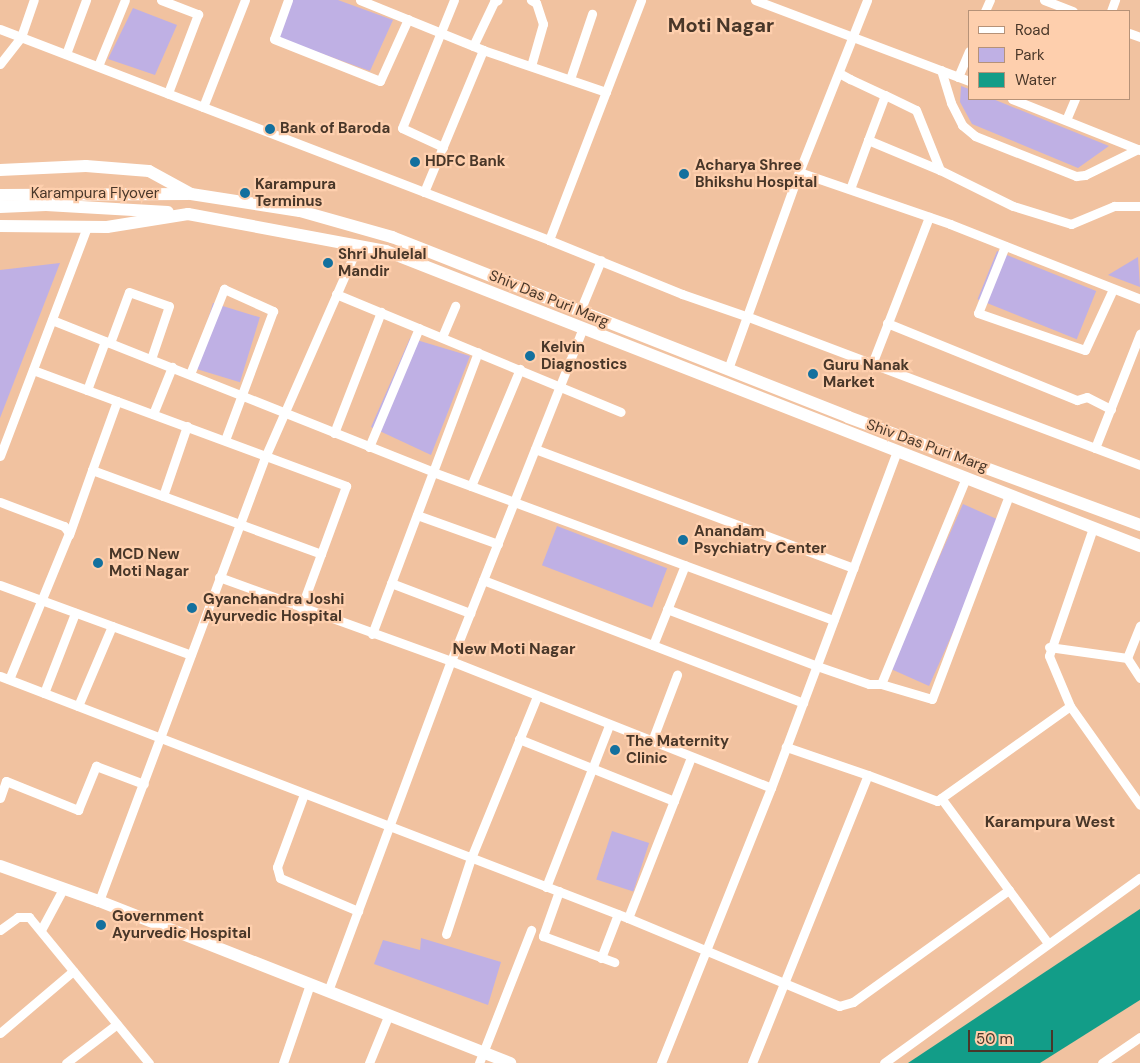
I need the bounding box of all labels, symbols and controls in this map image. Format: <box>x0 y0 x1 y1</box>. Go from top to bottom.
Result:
legend <box>968 10 1130 100</box>
district label: Moti Nagar <box>668 13 774 37</box>
text: Road <box>1015 20 1050 40</box>
text: Park <box>1015 45 1045 65</box>
text: Water <box>1015 70 1056 90</box>
place label: Bank of Baroda <box>280 120 390 138</box>
marker: Bank of Baroda <box>264 123 276 135</box>
place label: HDFC Bank <box>425 153 506 171</box>
marker: HDFC Bank <box>409 156 421 168</box>
place label: Acharya Shree Bhikshu Hospital <box>695 156 817 191</box>
marker: Acharya Shree Bhikshu Hospital <box>677 167 691 181</box>
place label: Karampura Terminus <box>255 175 336 210</box>
street label: Karampura Flyover <box>31 185 159 203</box>
marker: Karampura Terminus <box>239 187 251 199</box>
place label: Shri Jhulelal Mandir <box>338 245 427 280</box>
marker: Shri Jhulelal Mandir <box>322 257 334 269</box>
street label: Shiv Das Puri Marg <box>486 267 612 331</box>
place label: Kelvin Diagnostics <box>541 338 627 373</box>
marker: Kelvin Diagnostics <box>523 349 537 363</box>
place label: Guru Nanak Market <box>823 356 909 391</box>
marker: Guru Nanak Market <box>807 368 819 380</box>
street label: Shiv Das Puri Marg <box>864 416 990 476</box>
place label: Anandam Psychiatry Center <box>694 522 826 557</box>
marker: Anandam Psychiatry Center <box>676 533 690 547</box>
place label: MCD New Moti Nagar <box>109 545 189 580</box>
marker: MCD New Moti Nagar <box>91 556 105 570</box>
place label: Gyanchandra Joshi Ayurvedic Hospital <box>203 590 344 625</box>
marker: Gyanchandra Joshi Ayurvedic Hospital <box>185 601 199 615</box>
district label: New Moti Nagar <box>452 639 576 659</box>
place label: The Maternity Clinic <box>626 732 729 767</box>
marker: The Maternity Clinic <box>608 743 622 757</box>
district label: Karampura West <box>985 812 1115 832</box>
place label: Government Ayurvedic Hospital <box>112 907 251 942</box>
marker: Government Ayurvedic Hospital <box>94 918 108 932</box>
scale bar <box>970 1020 1055 1052</box>
text: 50 m <box>976 1029 1013 1049</box>

